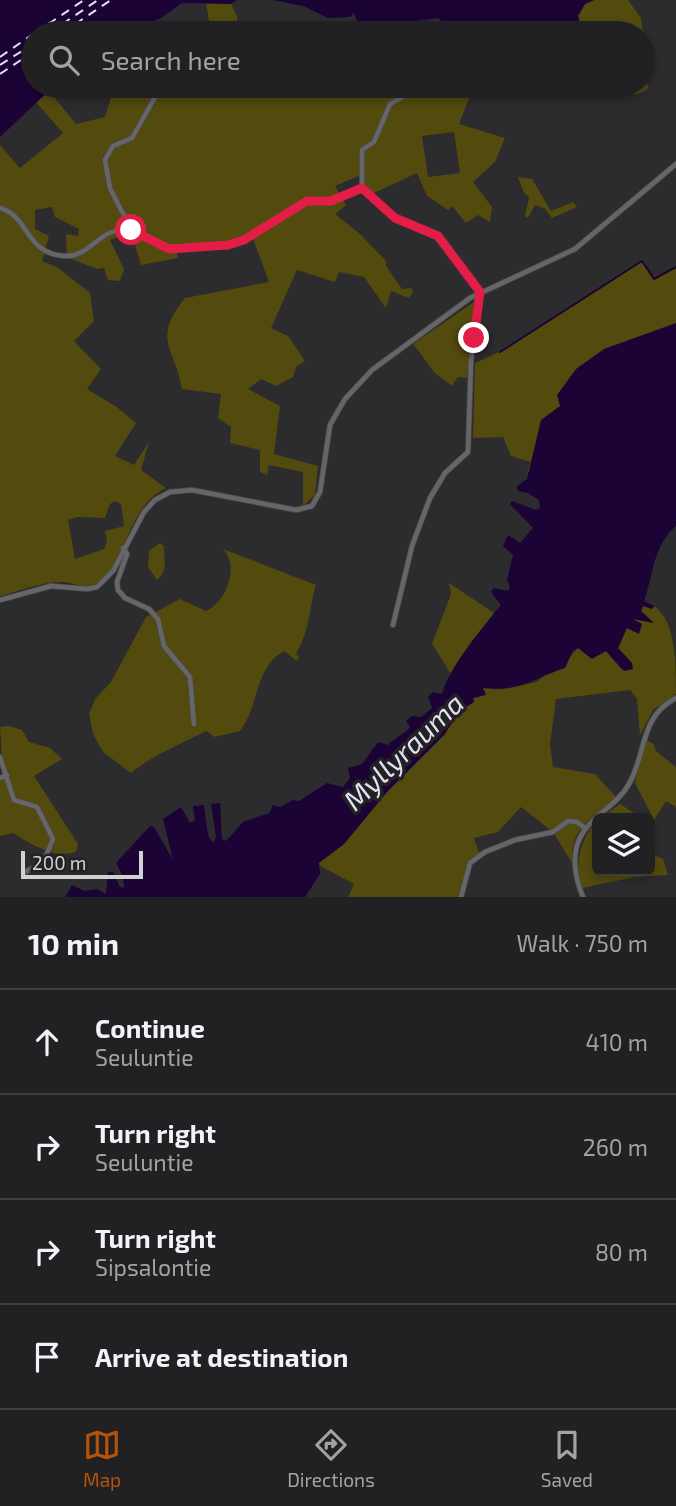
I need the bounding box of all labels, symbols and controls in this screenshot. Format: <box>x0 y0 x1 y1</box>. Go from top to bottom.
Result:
search box <box>21 21 655 98</box>
icon: search <box>45 41 83 79</box>
text: Search here <box>101 44 241 75</box>
route start <box>115 214 146 245</box>
route end <box>458 322 489 353</box>
water label: Myllyrauma <box>336 685 470 817</box>
map controls <box>592 813 655 876</box>
button: layers <box>592 813 655 876</box>
scale bar <box>21 848 144 880</box>
text: 200 m <box>32 851 86 874</box>
text: 10 min <box>28 925 119 961</box>
text: Walk · 750 m <box>517 929 648 957</box>
text: Continue <box>95 1012 205 1043</box>
icon: ahead <box>28 1023 66 1061</box>
text: 410 m <box>586 1028 648 1056</box>
text: Seuluntie <box>95 1043 194 1071</box>
text: Turn right <box>95 1117 216 1148</box>
icon: right <box>28 1128 66 1166</box>
text: 260 m <box>583 1133 648 1161</box>
text: Seuluntie <box>95 1148 194 1176</box>
text: Turn right <box>95 1222 216 1253</box>
icon: right <box>28 1233 66 1271</box>
text: 80 m <box>595 1238 648 1266</box>
text: Sipsalontie <box>95 1253 211 1281</box>
icon: arrive <box>28 1338 66 1376</box>
text: Arrive at destination <box>95 1341 348 1372</box>
tab: Map <box>83 1426 121 1491</box>
tab: Directions <box>287 1426 375 1491</box>
tab: Saved <box>541 1426 593 1491</box>

